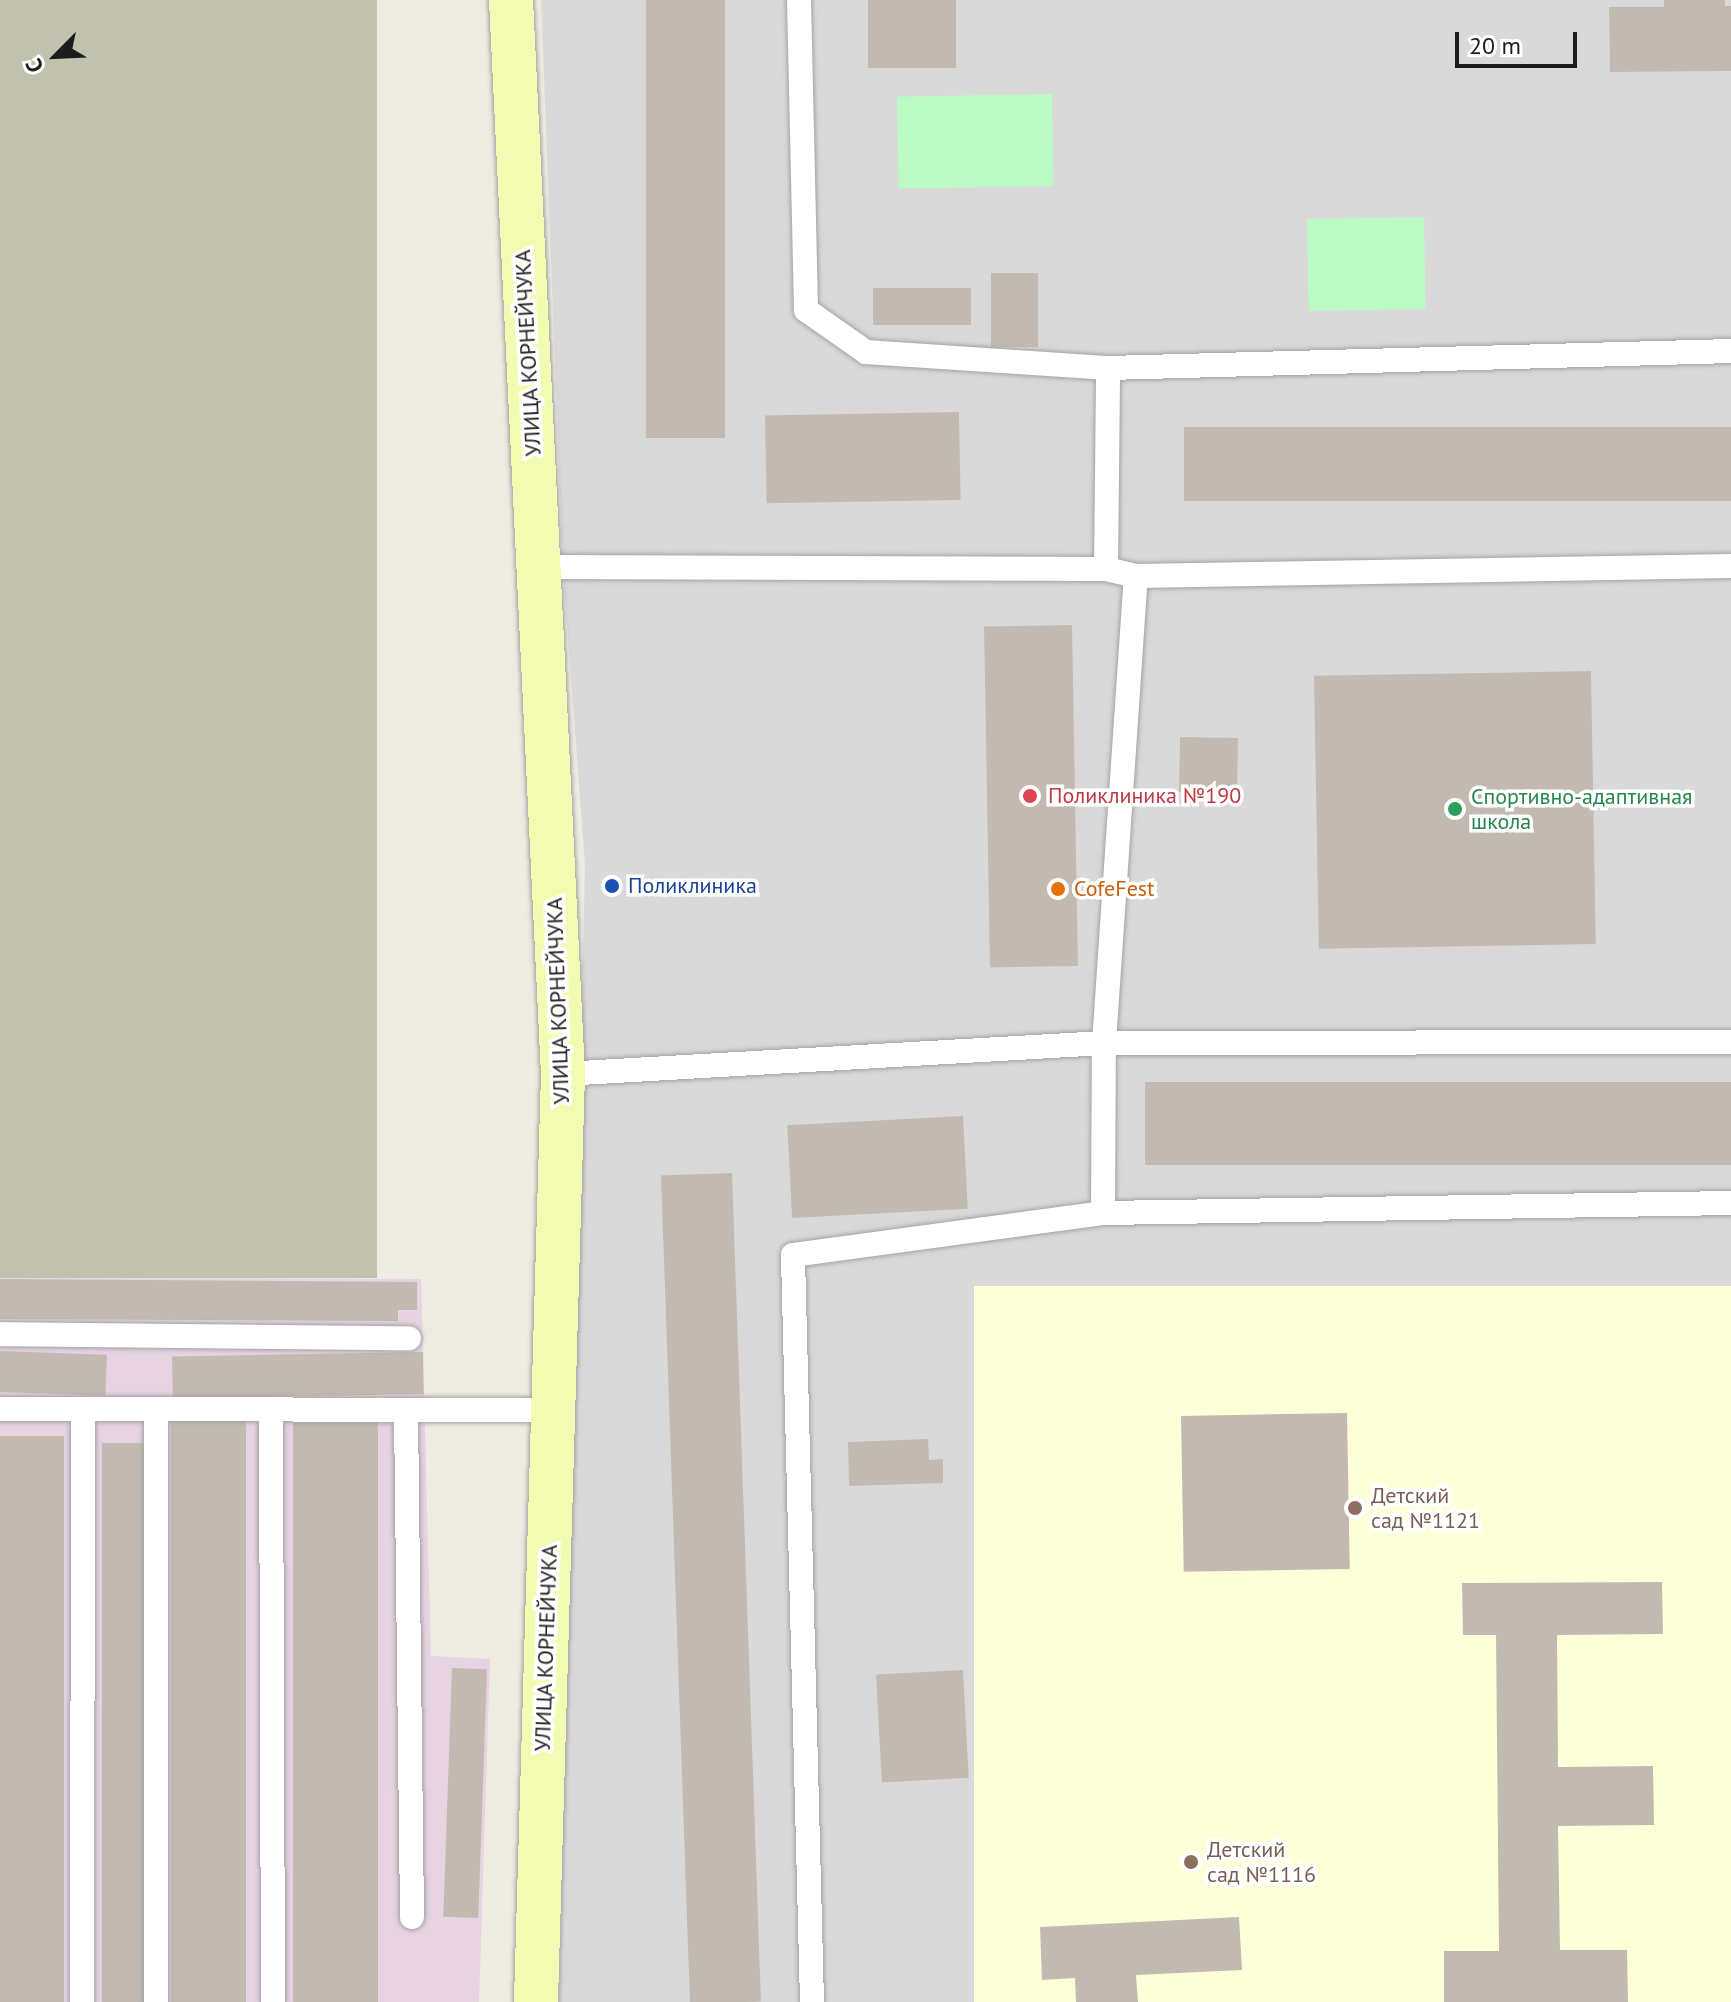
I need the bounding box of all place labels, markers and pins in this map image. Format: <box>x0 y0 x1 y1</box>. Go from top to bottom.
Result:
place label: Поликлиника №190 <box>1048 783 1241 809</box>
place label: Спортивно-адаптивная школа <box>1471 783 1692 834</box>
marker: Поликлиника №190 <box>1019 785 1041 807</box>
marker: Спортивно-адаптивная школа <box>1446 800 1464 818</box>
place label: Поликлиника <box>628 873 757 899</box>
place label: CofeFest <box>1074 876 1155 902</box>
marker: Поликлиника <box>603 877 621 895</box>
marker: CofeFest <box>1049 880 1067 898</box>
place label: Детский сад №1121 <box>1371 1482 1480 1534</box>
marker: Детский сад №1121 <box>1346 1499 1364 1517</box>
place label: Детский сад №1116 <box>1207 1836 1316 1888</box>
marker: Детский сад №1116 <box>1182 1853 1200 1871</box>

